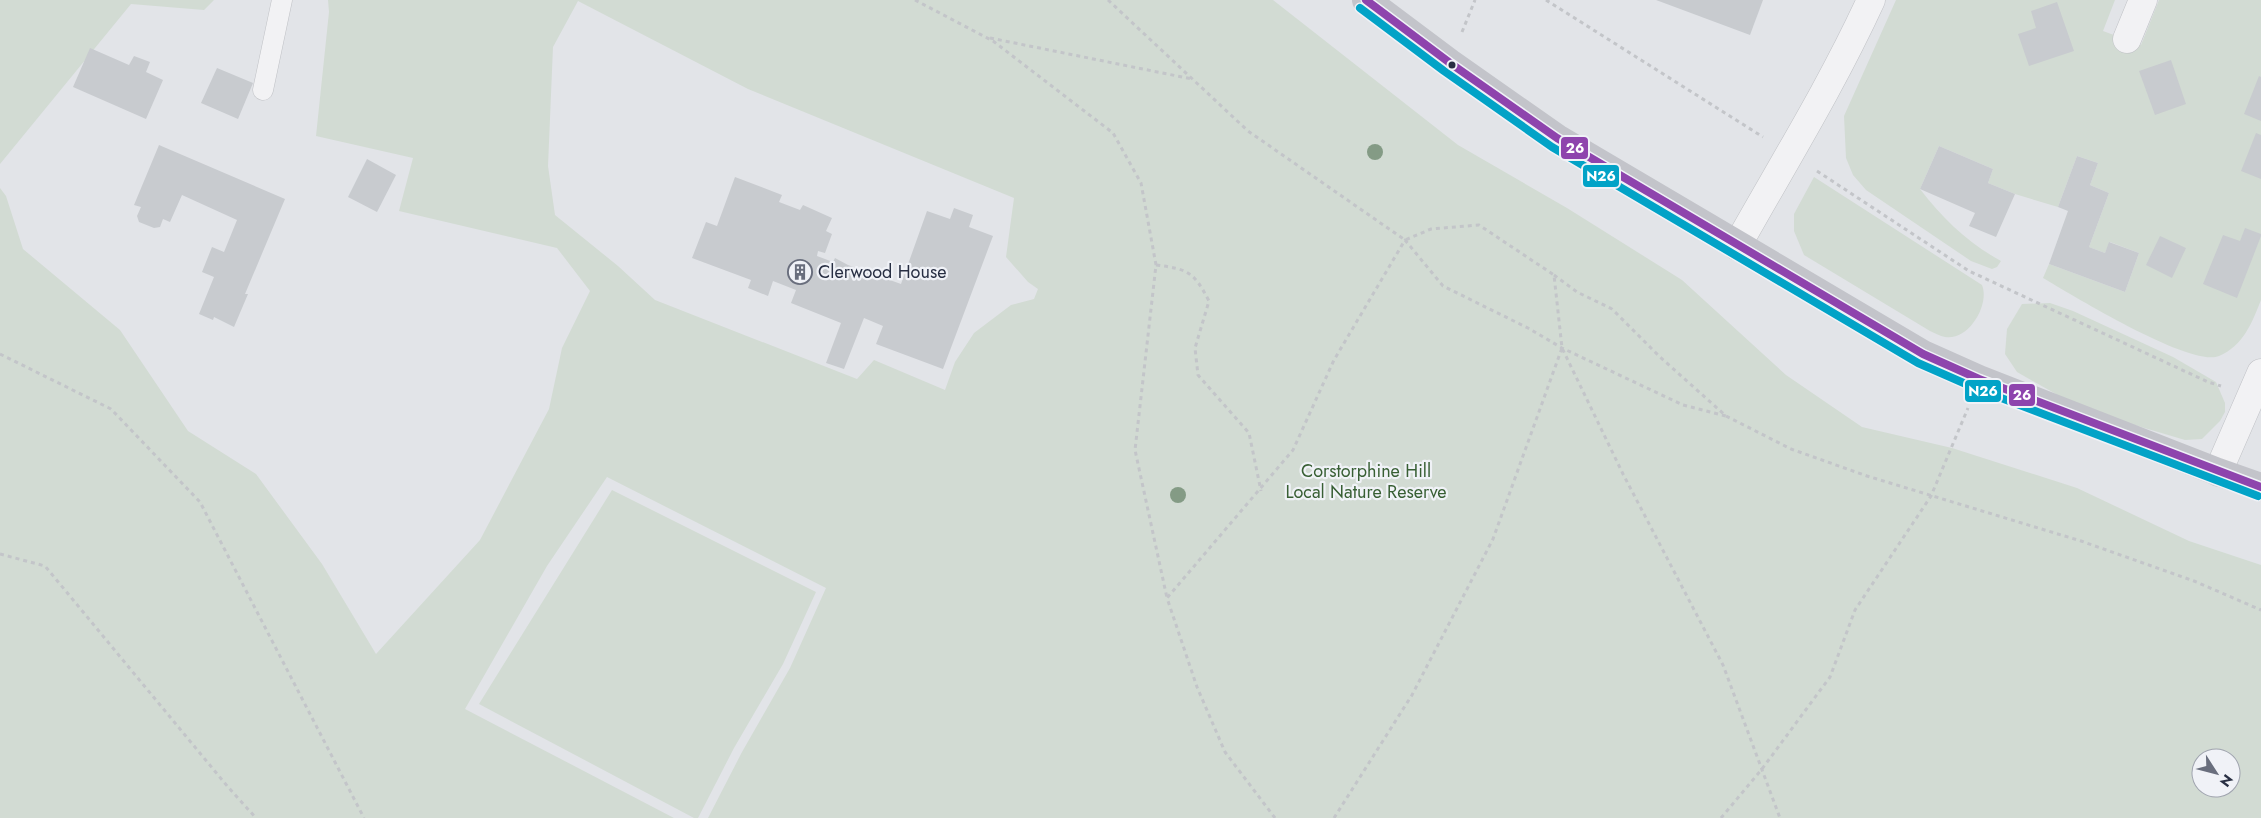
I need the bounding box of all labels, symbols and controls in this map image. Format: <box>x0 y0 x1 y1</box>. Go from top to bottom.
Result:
unlabelled marker <box>1447 60 1457 70</box>
line badge: 26 <box>1560 136 1589 160</box>
text: 26 <box>1566 138 1584 158</box>
line badge: N26 <box>1582 164 1620 188</box>
text: N26 <box>1586 166 1616 186</box>
building icon: Clerwood House <box>787 259 813 285</box>
place label: Clerwood House <box>818 259 946 285</box>
line badge: N26 <box>1964 379 2002 403</box>
text: N26 <box>1968 381 1998 401</box>
line badge: 26 <box>2008 383 2036 407</box>
text: 26 <box>2013 385 2031 405</box>
park label: Corstorphine Hill Local Nature Reserve <box>1285 458 1447 505</box>
north arrow <box>2191 748 2241 798</box>
text: N <box>2215 770 2238 791</box>

